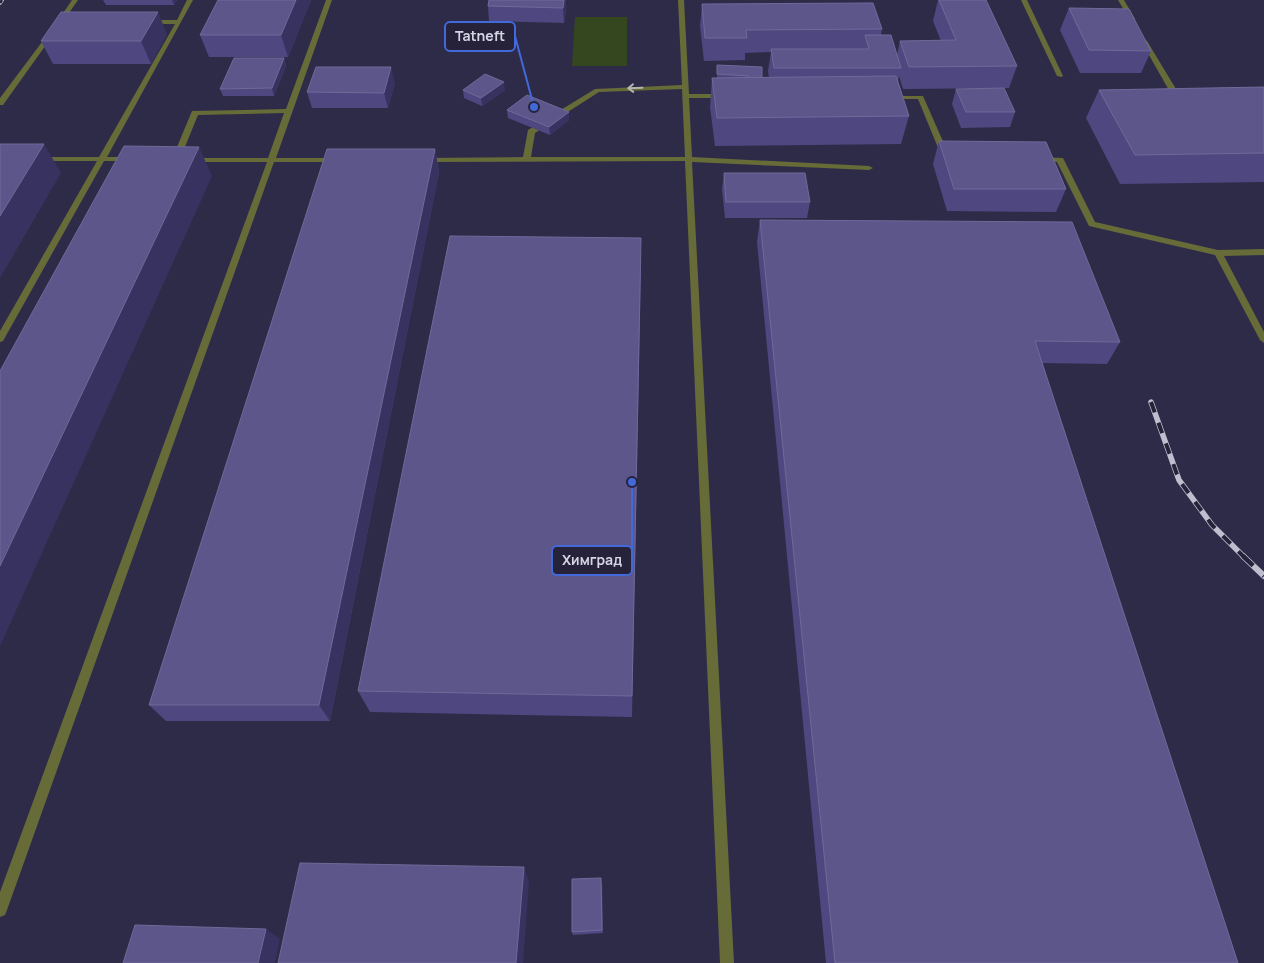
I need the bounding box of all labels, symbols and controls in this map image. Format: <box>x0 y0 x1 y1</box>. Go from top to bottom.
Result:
callout: Tatneft <box>445 22 515 51</box>
text: Tatneft <box>455 26 505 45</box>
one-way arrow <box>628 84 644 93</box>
callout: Химград <box>552 546 632 575</box>
text: Химград <box>562 550 622 569</box>

